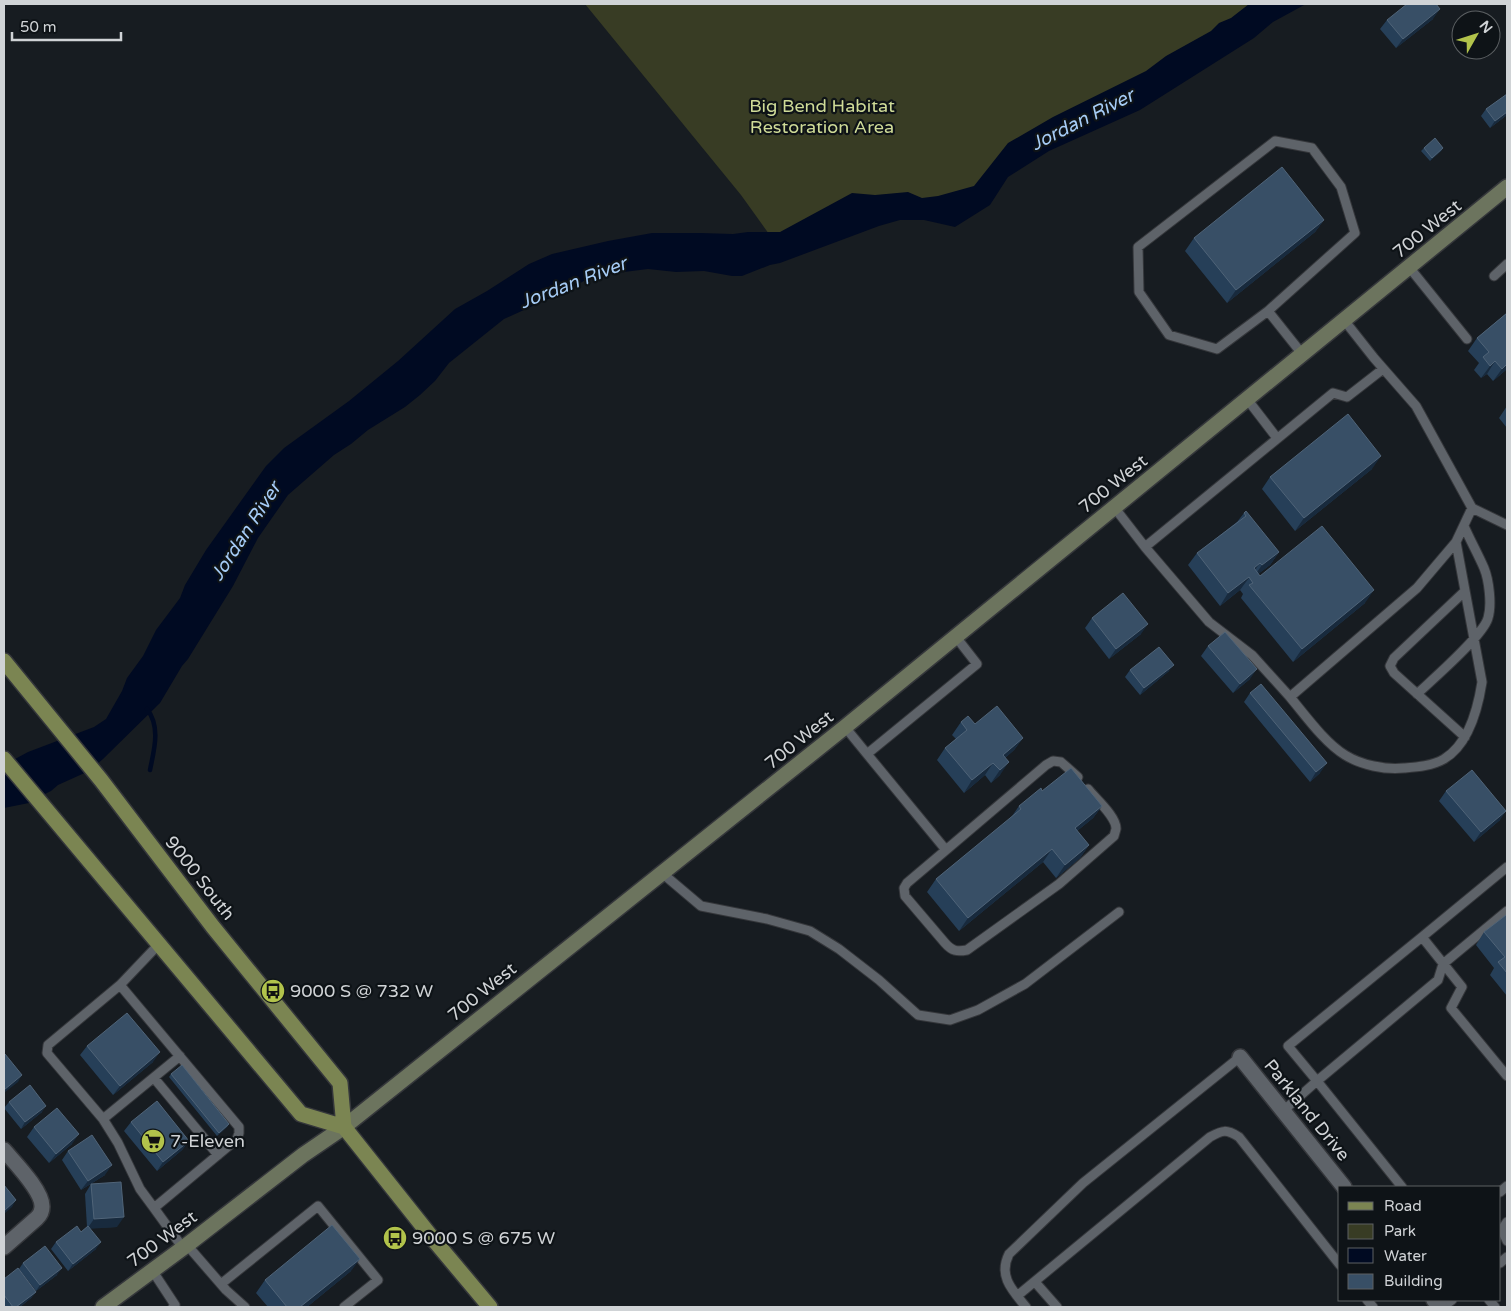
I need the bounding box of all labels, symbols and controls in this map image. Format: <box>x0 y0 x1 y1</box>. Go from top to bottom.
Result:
scale bar <box>12 10 121 42</box>
north arrow <box>1451 10 1501 60</box>
text: N <box>1476 17 1496 37</box>
text: 50 m <box>20 18 57 36</box>
water label: Jordan River <box>1027 83 1140 155</box>
park label: Big Bend Habitat Restoration Area <box>749 95 895 138</box>
street label: 700 West <box>1388 195 1466 263</box>
water label: Jordan River <box>517 251 632 313</box>
street label: 700 West <box>1074 450 1152 518</box>
water label: Jordan River <box>206 476 287 585</box>
street label: 700 West <box>760 706 838 774</box>
street label: 9000 South <box>160 832 240 924</box>
street label: 700 West <box>443 958 521 1026</box>
bus stop icon: 9000 S @ 732 W <box>260 978 286 1004</box>
place label: 9000 S @ 732 W <box>290 980 433 1002</box>
street label: Parkland Drive <box>1259 1055 1355 1165</box>
supermarket icon: 7-Eleven <box>140 1128 166 1154</box>
place label: 7-Eleven <box>170 1130 245 1152</box>
legend <box>1338 1186 1501 1301</box>
text: Road <box>1384 1197 1422 1215</box>
street label: 700 West <box>123 1206 201 1272</box>
text: Park <box>1384 1222 1416 1240</box>
bus stop icon: 9000 S @ 675 W <box>382 1225 408 1251</box>
place label: 9000 S @ 675 W <box>412 1227 555 1249</box>
text: Water <box>1384 1247 1427 1265</box>
text: Building <box>1384 1272 1443 1290</box>

